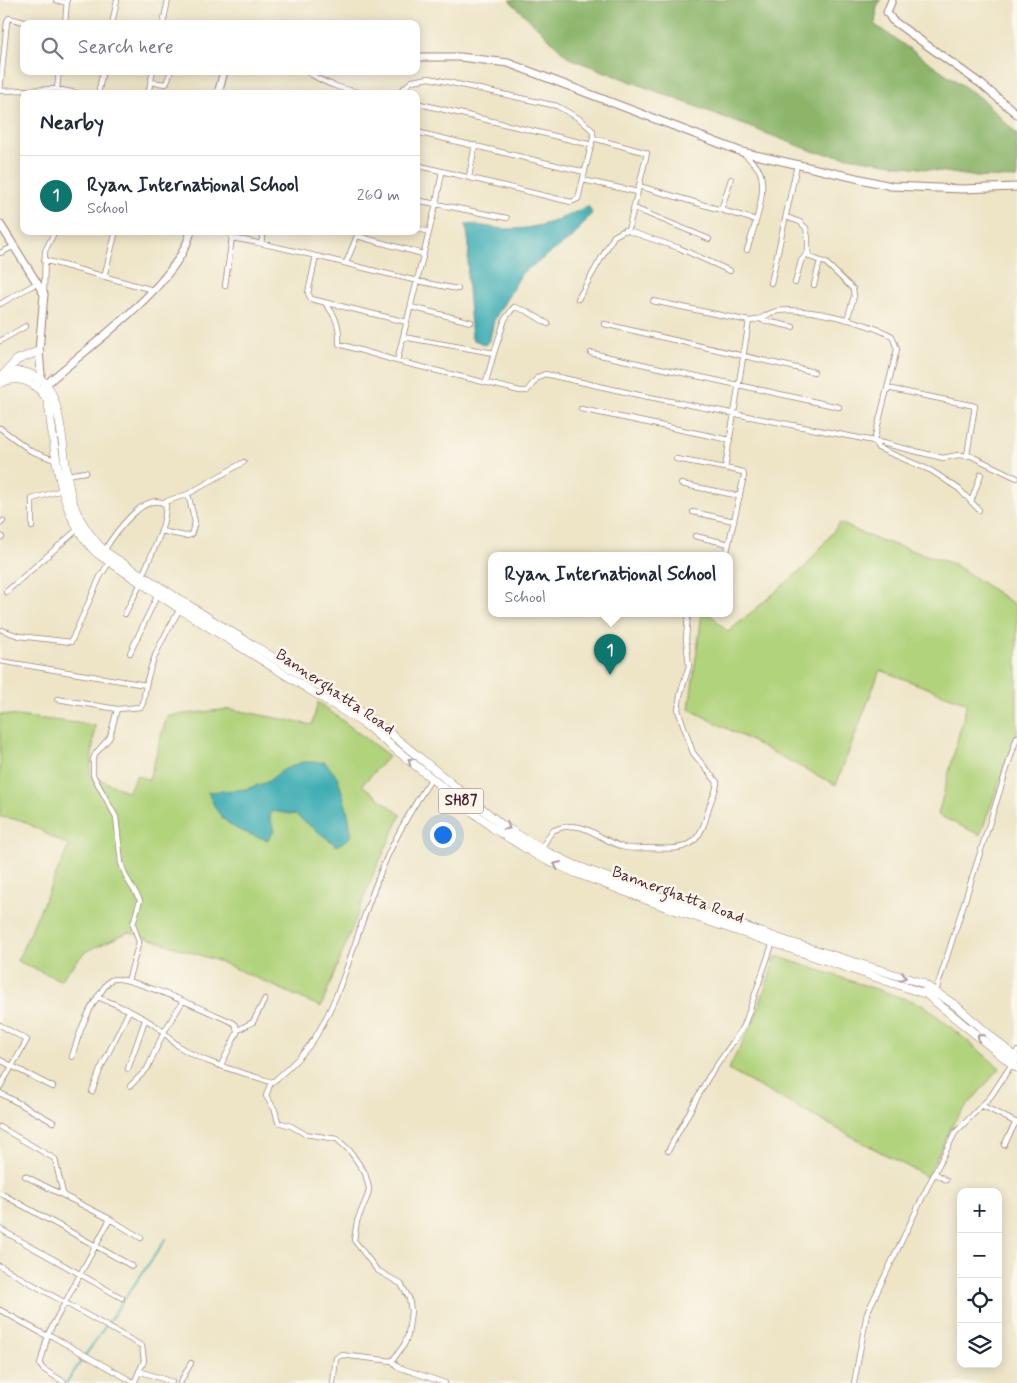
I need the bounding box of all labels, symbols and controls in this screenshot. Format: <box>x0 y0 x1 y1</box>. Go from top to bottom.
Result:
search box <box>20 20 420 75</box>
icon: search <box>38 34 66 62</box>
text: Search here <box>78 35 174 60</box>
text: Nearby <box>40 109 104 137</box>
text: Ryan International School <box>87 173 299 198</box>
text: 1 <box>52 185 60 206</box>
text: 260 m <box>357 185 400 206</box>
text: School <box>87 198 128 219</box>
popup <box>488 552 733 617</box>
text: Ryan International School <box>504 562 717 587</box>
text: School <box>504 587 546 608</box>
pin: 1 <box>594 634 626 675</box>
street label: Bannerghatta Road <box>271 644 399 740</box>
one-way arrow <box>407 758 416 767</box>
road number: SH87 <box>438 788 484 814</box>
one-way arrow <box>502 821 511 831</box>
your location <box>430 822 456 848</box>
one-way arrow <box>553 860 562 871</box>
street label: Bannerghatta Road <box>609 861 747 930</box>
one-way arrow <box>899 972 907 982</box>
one-way arrow <box>976 1034 985 1043</box>
map controls <box>957 1188 1002 1368</box>
button: + <box>957 1188 1002 1233</box>
button: − <box>957 1233 1002 1278</box>
button: locate <box>957 1278 1002 1323</box>
button: layers <box>957 1323 1002 1368</box>

